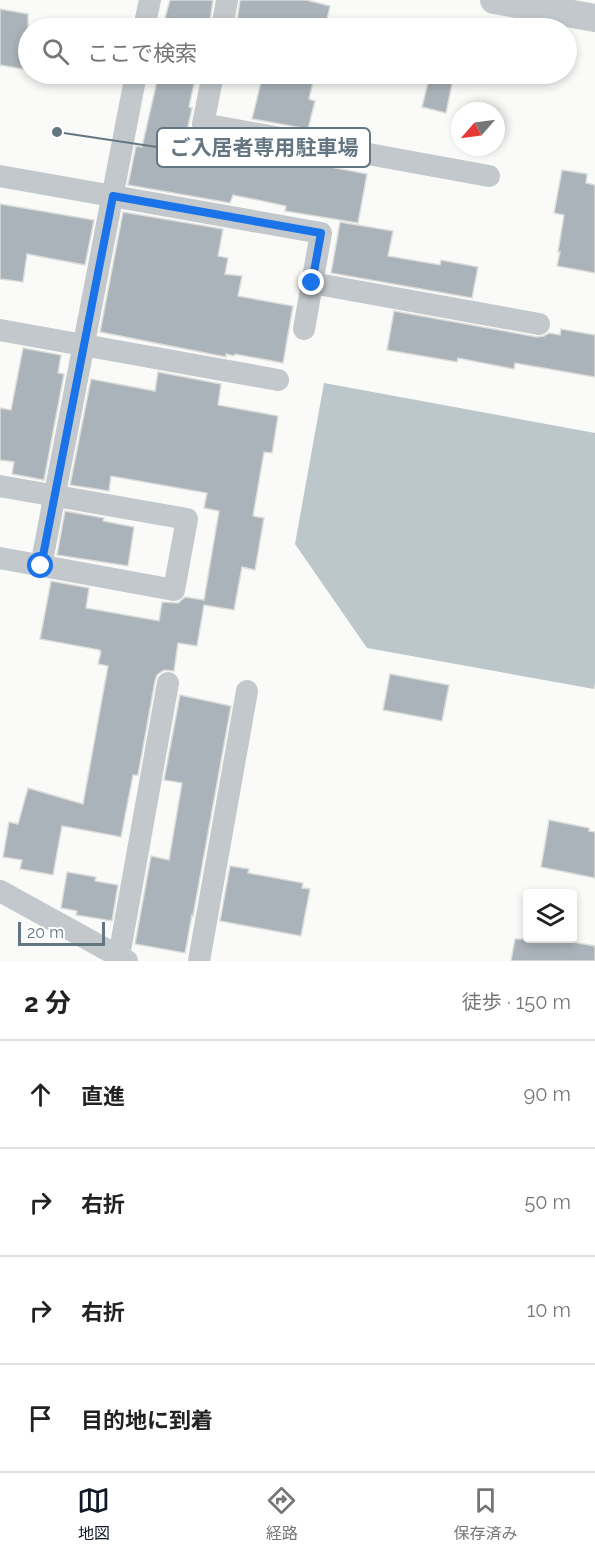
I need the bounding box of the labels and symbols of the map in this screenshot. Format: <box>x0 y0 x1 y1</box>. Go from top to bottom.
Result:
north arrow <box>451 102 505 156</box>
callout: ご入居者専用駐車場 <box>157 128 370 167</box>
text: ご入居者専用駐車場 <box>170 135 359 160</box>
route end <box>298 269 324 295</box>
route start <box>27 552 53 578</box>
scale bar <box>18 919 105 947</box>

